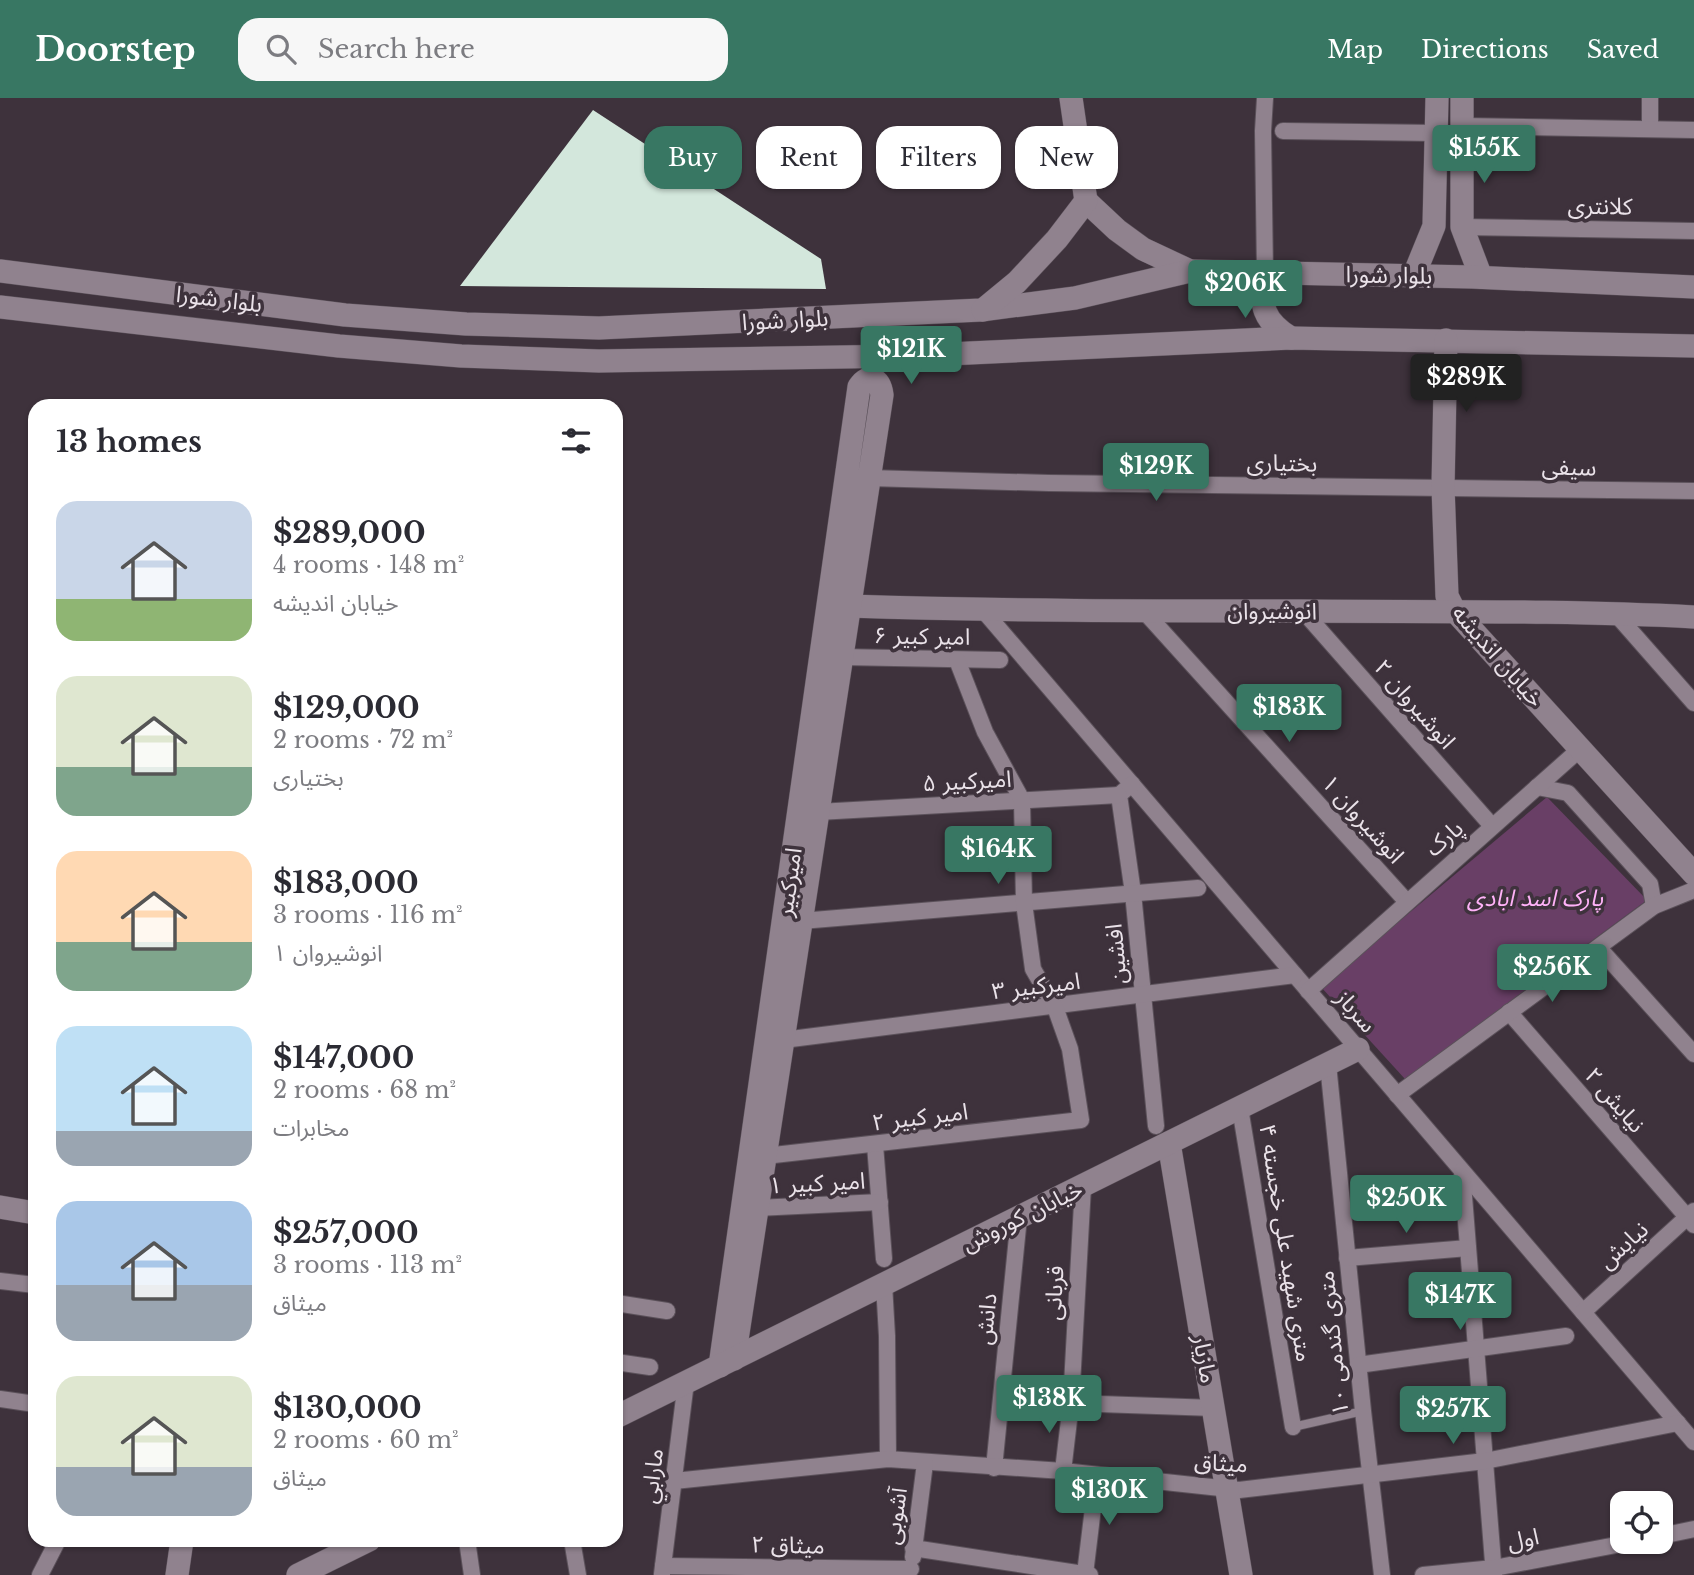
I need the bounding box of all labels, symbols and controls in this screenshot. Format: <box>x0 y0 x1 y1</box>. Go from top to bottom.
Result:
search box <box>238 18 728 81</box>
text: Doorstep <box>35 29 196 70</box>
icon: search <box>262 30 300 68</box>
text: Search here <box>318 33 475 65</box>
text: Map <box>1327 35 1383 64</box>
text: Directions <box>1421 35 1549 64</box>
text: Saved <box>1587 35 1659 64</box>
chip: Buy <box>644 126 742 189</box>
chip: Rent <box>756 126 862 189</box>
chip: Filters <box>876 126 1001 189</box>
chip: New <box>1015 126 1118 189</box>
pin: $155K <box>1435 126 1533 185</box>
text: $155K <box>1448 134 1520 162</box>
street label: کلانتری <box>1567 191 1633 221</box>
pin: $206K <box>1196 260 1294 320</box>
street label: بلوار شورا <box>1345 260 1433 290</box>
text: $206K <box>1204 269 1286 297</box>
street label: بلوار شورا <box>174 280 264 318</box>
street label: بلوار شورا <box>741 304 829 336</box>
pin: $121K <box>862 327 960 386</box>
text: $121K <box>877 335 945 363</box>
pin: $289K <box>1417 354 1515 414</box>
text: $289K <box>1427 363 1505 391</box>
icon: filters <box>557 422 595 460</box>
text: 13 homes <box>56 423 202 460</box>
pin: $129K <box>1107 444 1205 503</box>
street label: بختیاری <box>1246 448 1318 478</box>
text: $129K <box>1119 452 1193 480</box>
street label: سیفی <box>1541 453 1597 481</box>
text: $289,000 <box>273 514 426 551</box>
icon: home <box>112 529 196 613</box>
text: 4 rooms · 148 m² <box>273 551 464 579</box>
text: خیابان اندیشه <box>273 589 399 617</box>
street label: انوشیروان <box>1227 597 1317 625</box>
street label: خیابان اندیشه <box>1446 599 1550 713</box>
street label: امیر کبیر ۶ <box>873 621 971 651</box>
street label: انوشیروان ۲ <box>1369 653 1461 755</box>
pin: $183K <box>1240 684 1338 744</box>
text: $129,000 <box>273 689 420 726</box>
text: $183K <box>1252 693 1326 721</box>
icon: home <box>112 704 196 788</box>
text: 2 rooms · 72 m² <box>273 726 453 754</box>
text: بختیاری <box>273 764 344 792</box>
street label: امیرکبیر ۵ <box>922 765 1012 797</box>
street label: انوشیروان ۱ <box>1316 769 1410 869</box>
street label: پارک <box>1419 814 1470 863</box>
pin: $164K <box>949 826 1047 886</box>
text: $164K <box>961 835 1035 863</box>
street label: امیرکبیر <box>770 846 808 919</box>
text: $183,000 <box>273 864 419 901</box>
icon: home <box>112 879 196 963</box>
park label: پارک اسد ابادی <box>1467 884 1603 913</box>
text: 3 rooms · 116 m² <box>273 901 463 929</box>
street label: افشین <box>1099 923 1133 985</box>
text: انوشیروان ۱ <box>273 939 383 967</box>
pin: $256K <box>1503 944 1601 1004</box>
text: $256K <box>1513 953 1591 981</box>
street label: امیرکبیر ۳ <box>990 967 1082 1005</box>
street label: سرباز <box>1329 983 1382 1038</box>
text: $147,000 <box>273 1039 414 1076</box>
icon: home <box>112 1054 196 1138</box>
street label: نیایش ۲ <box>1579 1062 1651 1138</box>
text: 2 rooms · 68 m² <box>273 1076 456 1104</box>
street label: امیر کبیر ۲ <box>870 1097 970 1137</box>
text: مخابرات <box>273 1114 349 1142</box>
street label: ۴ متری شهید علی خجسته <box>1253 1122 1319 1364</box>
street label: امیر کبیر ۱ <box>768 1166 866 1200</box>
street label: خیابان کوروش <box>957 1175 1087 1257</box>
pin: $250K <box>1357 1176 1455 1235</box>
text: $250K <box>1366 1184 1446 1212</box>
text: $257,000 <box>273 1214 419 1251</box>
street label: نیایش <box>1592 1215 1654 1275</box>
icon: home <box>112 1229 196 1313</box>
text: 3 rooms · 113 m² <box>273 1251 462 1279</box>
street label: قربانی <box>1039 1265 1069 1321</box>
street label: ۱۰ متری گندمی <box>1311 1269 1355 1417</box>
pin: $147K <box>1411 1272 1509 1332</box>
text: $147K <box>1424 1281 1496 1309</box>
text: میثاق <box>273 1289 327 1317</box>
street label: دانش <box>969 1292 1003 1346</box>
street label: مازیار <box>1187 1332 1223 1385</box>
pin: $138K <box>1000 1376 1098 1435</box>
text: $138K <box>1012 1384 1086 1412</box>
pin: $257K <box>1404 1386 1502 1446</box>
text: $130,000 <box>273 1389 422 1426</box>
text: $257K <box>1416 1395 1490 1423</box>
icon: home <box>112 1404 196 1488</box>
text: 2 rooms · 60 m² <box>273 1426 459 1454</box>
street label: مارابي <box>635 1447 673 1506</box>
street label: میثاق <box>1193 1448 1249 1478</box>
text: میثاق <box>273 1464 327 1492</box>
pin: $130K <box>1060 1468 1158 1527</box>
text: $130K <box>1071 1476 1147 1504</box>
street label: آشوبی <box>877 1484 913 1546</box>
map controls <box>1610 1491 1673 1554</box>
button: locate <box>1610 1491 1673 1554</box>
street label: اول <box>1505 1522 1541 1556</box>
street label: میثاق ۲ <box>751 1530 825 1560</box>

